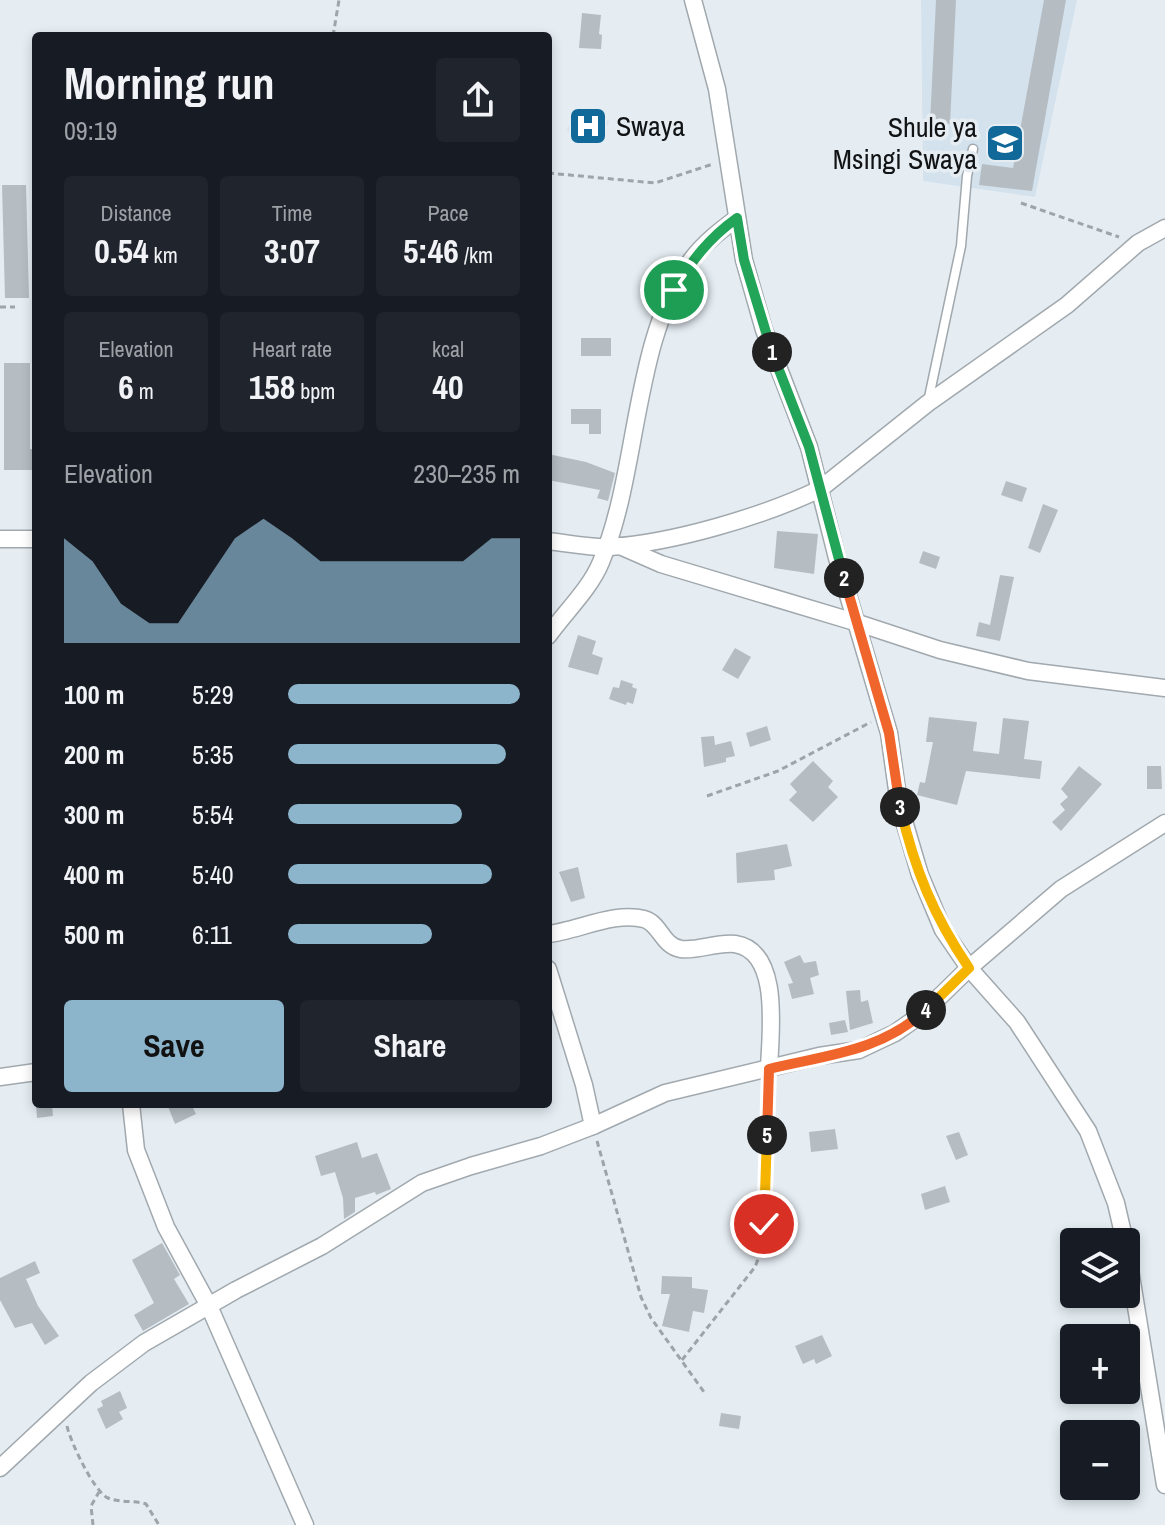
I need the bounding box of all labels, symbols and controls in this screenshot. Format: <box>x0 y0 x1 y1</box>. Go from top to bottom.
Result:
text: Morning run <box>64 53 274 113</box>
button: share <box>436 58 520 142</box>
hospital icon: Swaya <box>567 105 609 147</box>
place label: Swaya <box>616 107 685 145</box>
place label: Shule ya Msingi Swaya <box>833 108 977 178</box>
text: 09:19 <box>64 113 117 148</box>
school or university icon: Shule ya Msingi Swaya <box>984 122 1026 164</box>
text: Distance <box>100 198 172 228</box>
text: Time <box>272 198 312 228</box>
text: Pace <box>427 198 469 228</box>
text: 0.54 <box>94 228 149 274</box>
text: 3:07 <box>264 228 320 274</box>
text: 5:46 <box>403 228 459 274</box>
text: km <box>149 240 178 270</box>
text: /km <box>459 240 493 270</box>
pin <box>640 256 708 324</box>
icon: arrive <box>652 268 696 312</box>
pin: 1 <box>752 332 792 372</box>
text: Elevation <box>98 334 174 364</box>
text: Heart rate <box>252 334 332 364</box>
text: kcal <box>432 334 464 364</box>
text: 1 <box>767 337 777 367</box>
text: 6 <box>118 364 134 410</box>
text: 158 <box>249 364 295 410</box>
text: 40 <box>432 364 464 410</box>
text: m <box>134 376 154 406</box>
text: bpm <box>295 376 335 406</box>
text: Elevation <box>64 456 153 491</box>
text: 230–235 m <box>413 456 520 491</box>
pin: 2 <box>824 558 864 598</box>
text: 2 <box>839 563 849 593</box>
text: 100 m <box>64 677 124 712</box>
text: 5:29 <box>192 677 234 712</box>
text: 200 m <box>64 737 124 772</box>
text: 5:35 <box>192 737 234 772</box>
pin: 3 <box>880 787 920 827</box>
text: 3 <box>895 792 905 822</box>
text: 300 m <box>64 797 124 832</box>
text: 5:54 <box>192 797 234 832</box>
text: 400 m <box>64 857 124 892</box>
text: 5:40 <box>192 857 234 892</box>
text: 500 m <box>64 917 124 952</box>
text: 6:11 <box>192 917 232 952</box>
pin: 4 <box>906 990 946 1030</box>
text: 4 <box>921 995 931 1025</box>
button: Save <box>64 1000 284 1092</box>
button: Share <box>300 1000 520 1092</box>
pin: 5 <box>747 1115 787 1155</box>
text: 5 <box>762 1120 772 1150</box>
pin <box>730 1190 798 1258</box>
icon: check <box>742 1202 786 1246</box>
map controls <box>1060 1228 1140 1500</box>
button: layers <box>1060 1228 1140 1308</box>
button: + <box>1060 1324 1140 1404</box>
button: − <box>1060 1420 1140 1500</box>

